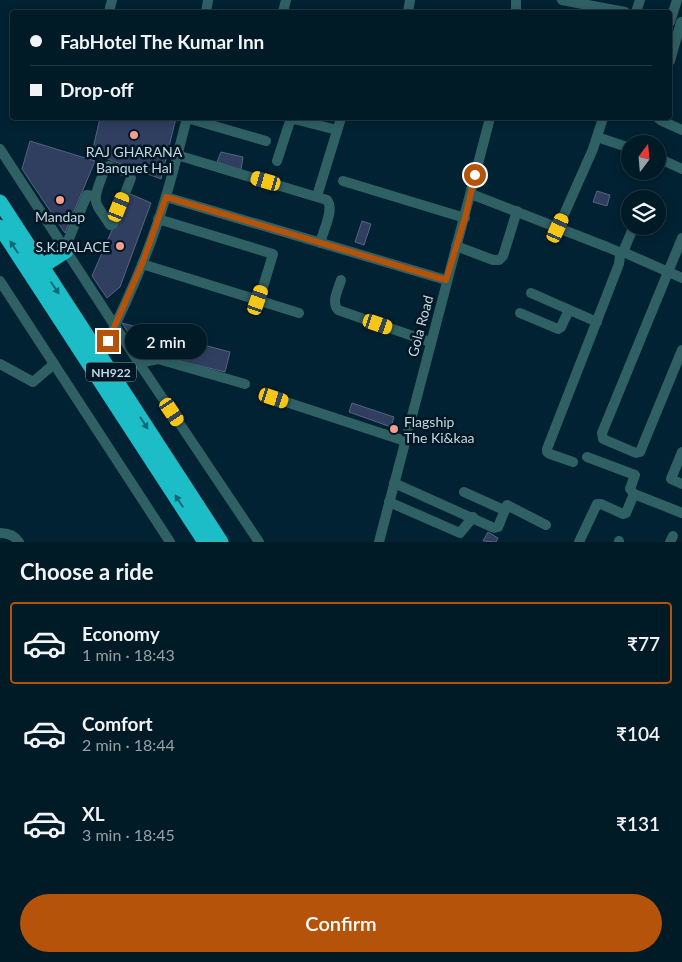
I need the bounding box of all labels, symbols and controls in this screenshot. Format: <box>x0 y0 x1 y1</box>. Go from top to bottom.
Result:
text: FabHotel The Kumar Inn <box>60 30 264 53</box>
text: Drop-off <box>60 78 134 101</box>
marker: RAJ GHARANA Banquet Hal <box>128 129 140 141</box>
north arrow <box>621 135 666 180</box>
map controls <box>621 135 666 235</box>
place label: RAJ GHARANA Banquet Hal <box>86 143 183 176</box>
route start <box>464 164 486 186</box>
car <box>249 170 282 192</box>
car <box>106 190 131 224</box>
button: layers <box>621 190 666 235</box>
marker: Mandap <box>54 194 66 206</box>
place label: Mandap <box>35 208 85 225</box>
car <box>545 211 570 245</box>
place label: S.K.PALACE <box>35 238 110 255</box>
marker: S.K.PALACE <box>114 240 126 252</box>
one-way arrow <box>9 241 19 254</box>
one-way arrow <box>50 281 60 294</box>
car <box>246 283 269 317</box>
street label: Gola Road <box>404 293 436 359</box>
car <box>361 312 394 336</box>
callout: 2 min <box>126 324 208 358</box>
route end <box>97 330 119 352</box>
text: 2 min <box>146 332 186 351</box>
road number: NH922 <box>86 362 136 382</box>
car <box>257 386 290 410</box>
car <box>157 395 186 429</box>
place label: Flagship The Ki&kaa <box>404 413 475 446</box>
one-way arrow <box>139 417 149 430</box>
marker: Flagship The Ki&kaa <box>388 423 400 435</box>
one-way arrow <box>174 494 183 508</box>
text: Choose a ride <box>20 558 154 585</box>
icon: car <box>22 621 67 666</box>
text: Economy <box>82 622 160 645</box>
text: ₹77 <box>627 632 660 655</box>
text: 1 min · 18:43 <box>82 645 175 664</box>
icon: car <box>22 711 67 756</box>
text: Comfort <box>82 712 153 735</box>
text: ₹104 <box>616 722 660 745</box>
text: 2 min · 18:44 <box>82 735 175 754</box>
icon: car <box>22 801 67 846</box>
text: XL <box>82 802 105 825</box>
text: ₹131 <box>616 812 660 835</box>
text: 3 min · 18:45 <box>82 825 175 844</box>
button: Confirm <box>20 894 662 952</box>

